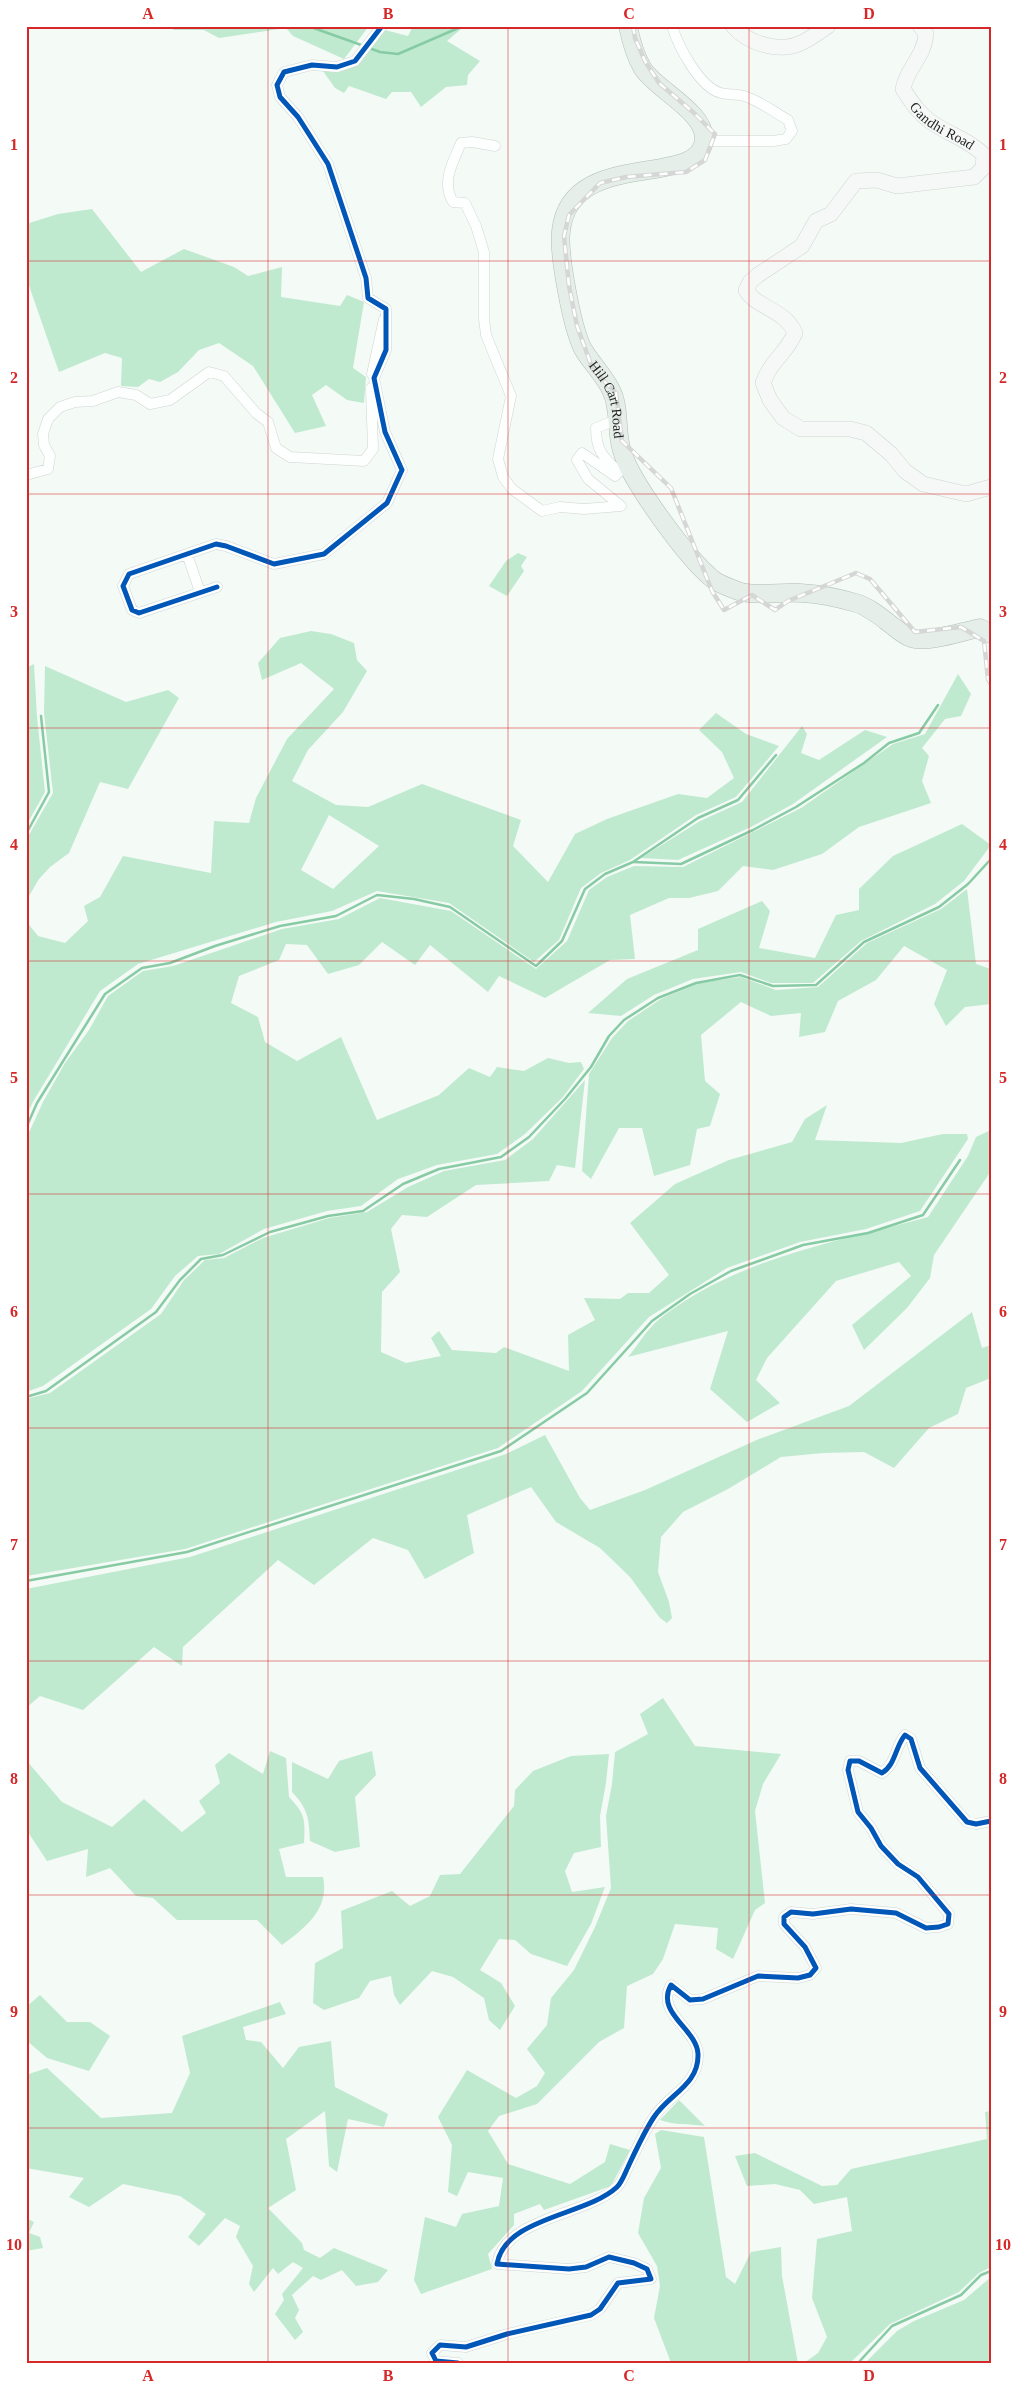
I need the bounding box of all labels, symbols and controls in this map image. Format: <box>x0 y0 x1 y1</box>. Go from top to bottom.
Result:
text: A <box>142 5 154 22</box>
text: B <box>383 5 394 22</box>
text: C <box>623 5 635 22</box>
text: D <box>863 5 875 22</box>
street label: Gandhi Road <box>907 99 977 152</box>
text: 1 <box>10 136 18 153</box>
text: 1 <box>999 136 1007 153</box>
street label: Hill Cart Road <box>586 358 627 439</box>
text: 2 <box>10 369 18 386</box>
text: 2 <box>999 369 1007 386</box>
text: 3 <box>10 603 18 620</box>
text: 3 <box>999 603 1007 620</box>
text: 4 <box>10 836 18 853</box>
text: 4 <box>999 836 1007 853</box>
text: 5 <box>10 1069 18 1086</box>
text: 5 <box>999 1069 1007 1086</box>
text: 6 <box>10 1303 18 1320</box>
text: 6 <box>999 1303 1007 1320</box>
text: 7 <box>10 1536 18 1553</box>
text: 7 <box>999 1536 1007 1553</box>
text: 8 <box>10 1770 18 1787</box>
text: 8 <box>999 1770 1007 1787</box>
text: 9 <box>10 2003 18 2020</box>
text: 9 <box>999 2003 1007 2020</box>
text: 10 <box>6 2236 22 2253</box>
text: 10 <box>995 2236 1011 2253</box>
text: A <box>142 2367 154 2384</box>
text: B <box>383 2367 394 2384</box>
text: C <box>623 2367 635 2384</box>
text: D <box>863 2367 875 2384</box>

